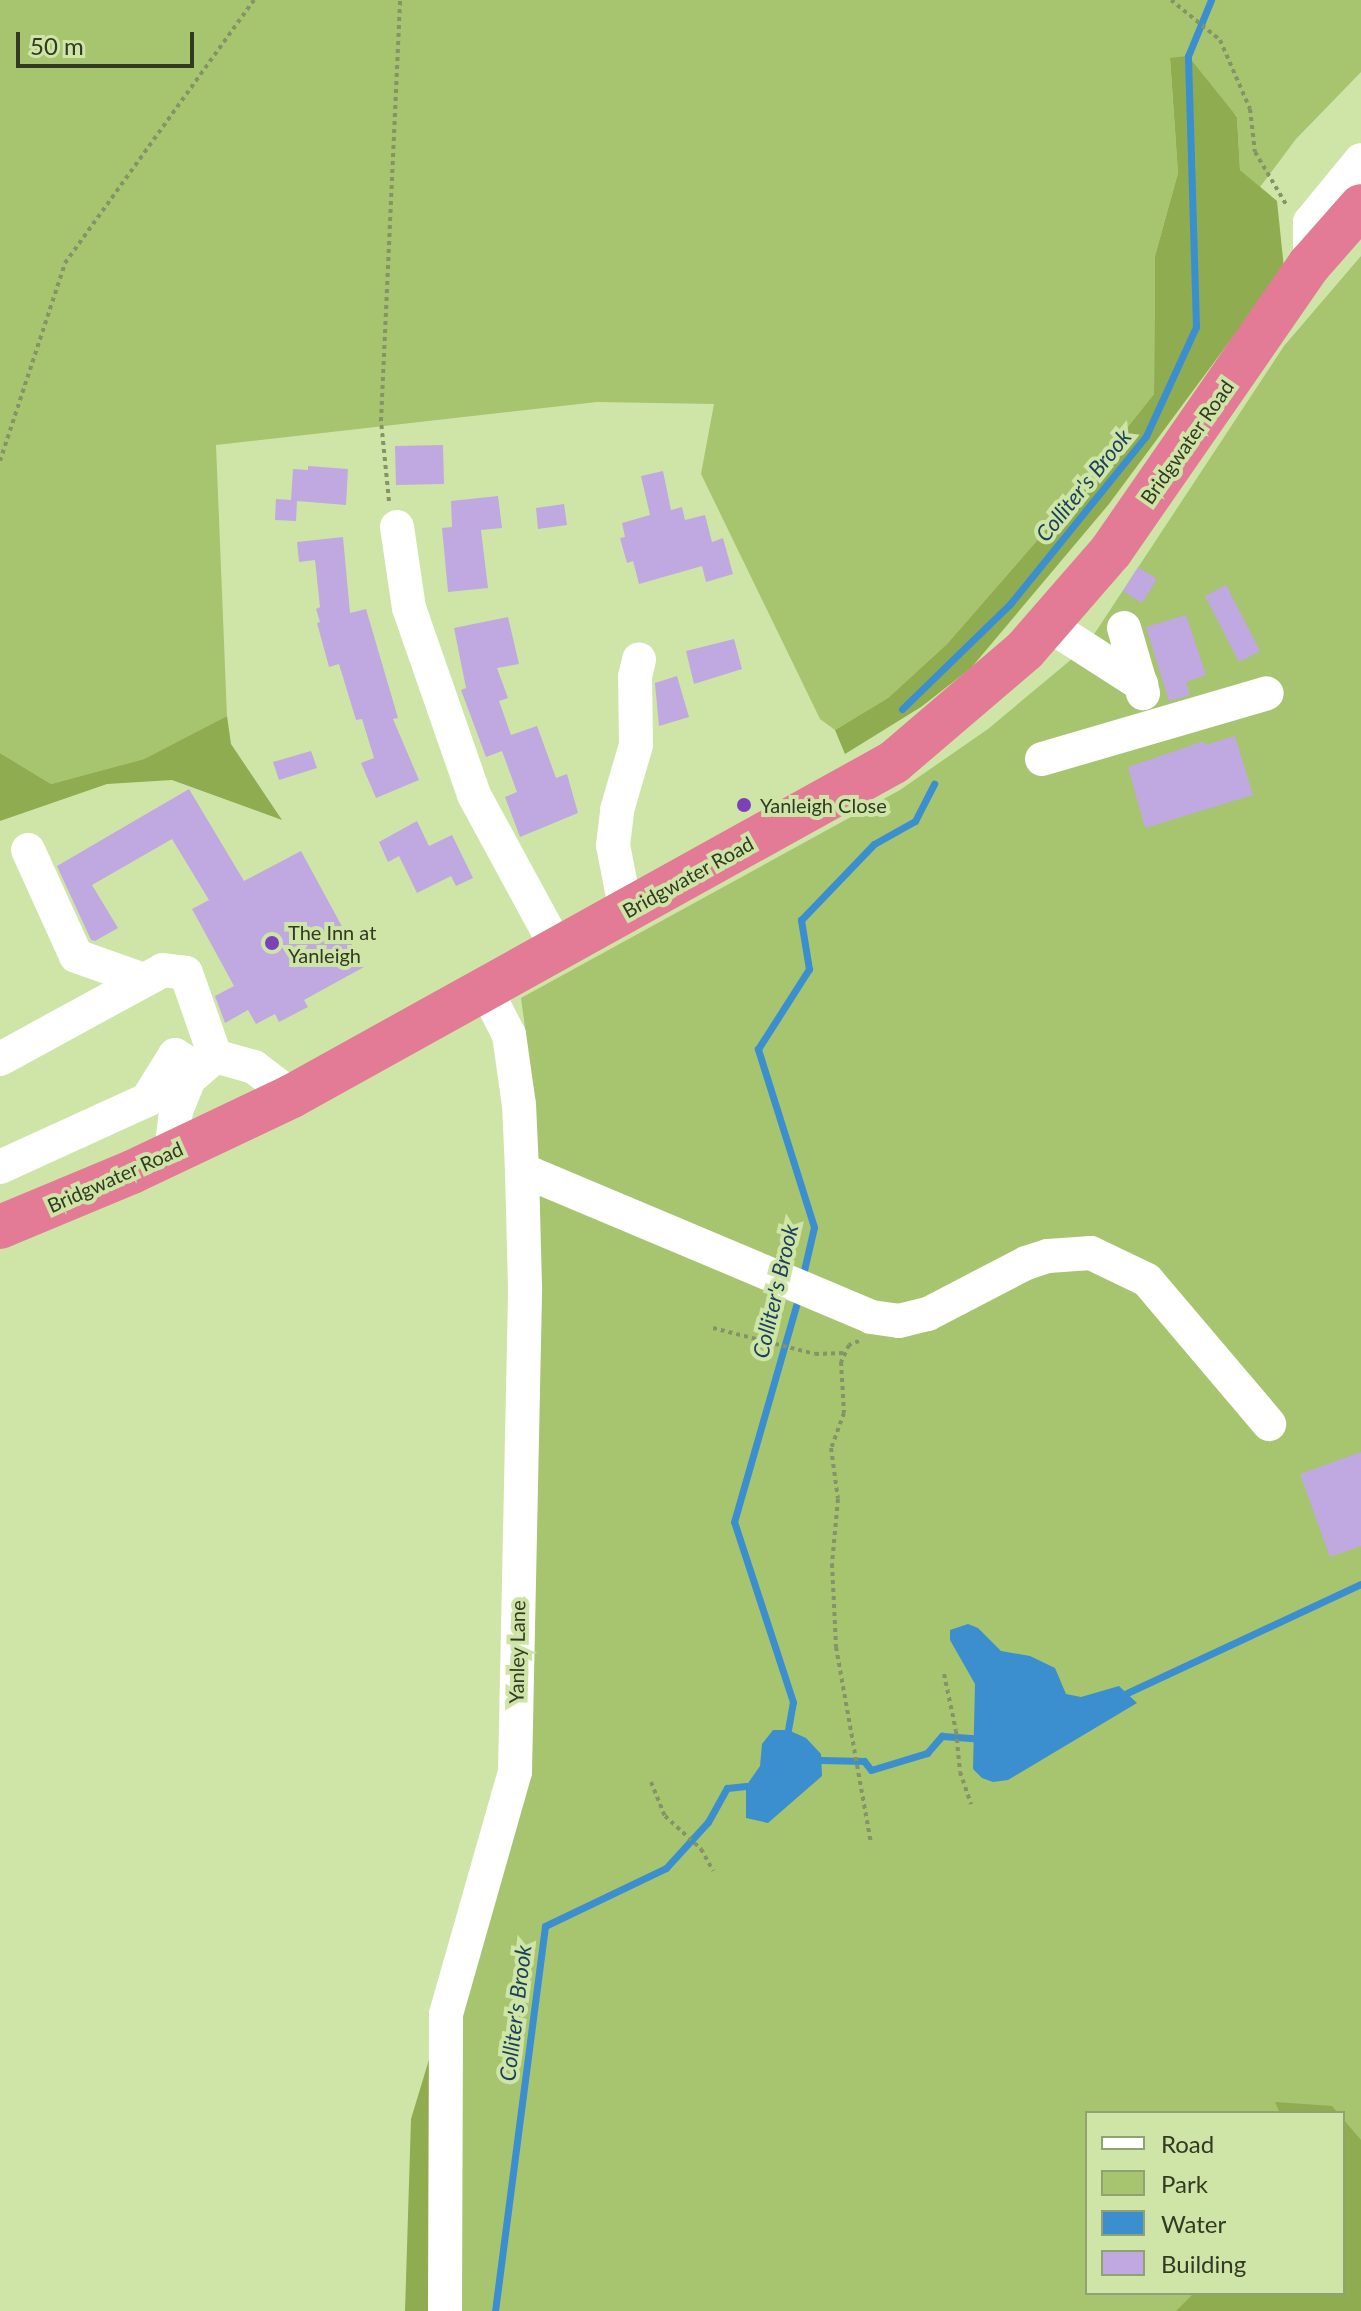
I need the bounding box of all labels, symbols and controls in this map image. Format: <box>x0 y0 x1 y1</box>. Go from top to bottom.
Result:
scale bar <box>20 16 198 66</box>
text: 50 m <box>30 31 84 60</box>
street label: Bridgwater Road <box>1135 375 1239 509</box>
water label: Colliter's Brook <box>1030 424 1136 546</box>
place label: Yanleigh Close <box>760 793 887 817</box>
marker: Yanleigh Close <box>735 796 753 814</box>
street label: Bridgwater Road <box>618 831 758 923</box>
place label: The Inn at Yanleigh <box>288 920 376 967</box>
marker: The Inn at Yanleigh <box>263 934 281 952</box>
street label: Bridgwater Road <box>43 1136 187 1218</box>
water label: Colliter's Brook <box>747 1221 803 1361</box>
street label: Yanley Lane <box>504 1600 530 1704</box>
water label: Colliter's Brook <box>494 1944 536 2082</box>
legend <box>1085 2111 1345 2295</box>
text: Road <box>1161 2129 1214 2158</box>
text: Park <box>1161 2169 1208 2198</box>
text: Water <box>1161 2209 1226 2238</box>
text: Building <box>1161 2249 1246 2278</box>

